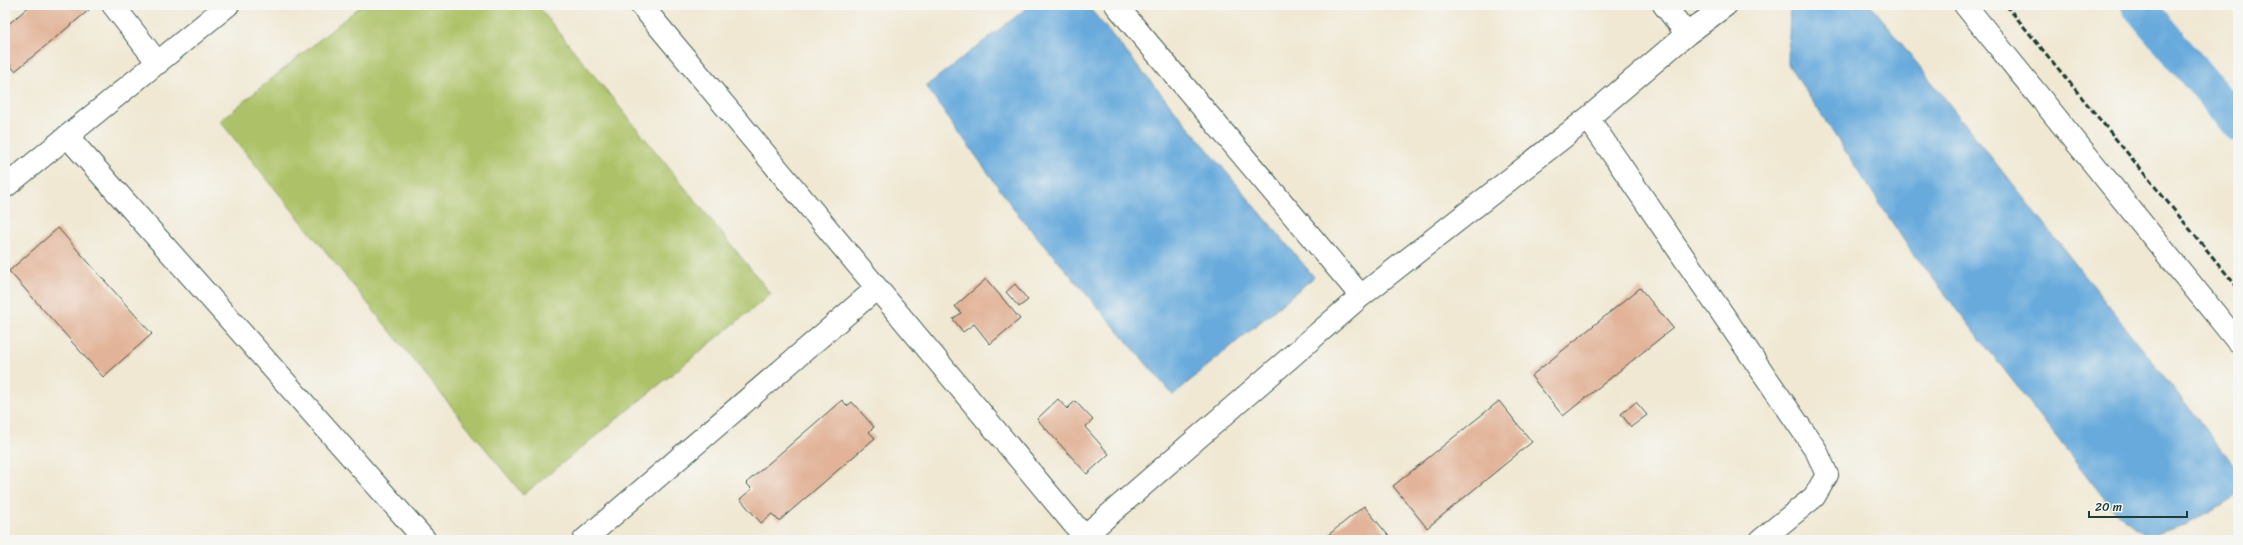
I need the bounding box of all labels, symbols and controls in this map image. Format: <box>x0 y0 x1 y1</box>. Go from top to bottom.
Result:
scale bar <box>2089 493 2187 519</box>
text: 20 m <box>2095 496 2122 518</box>

